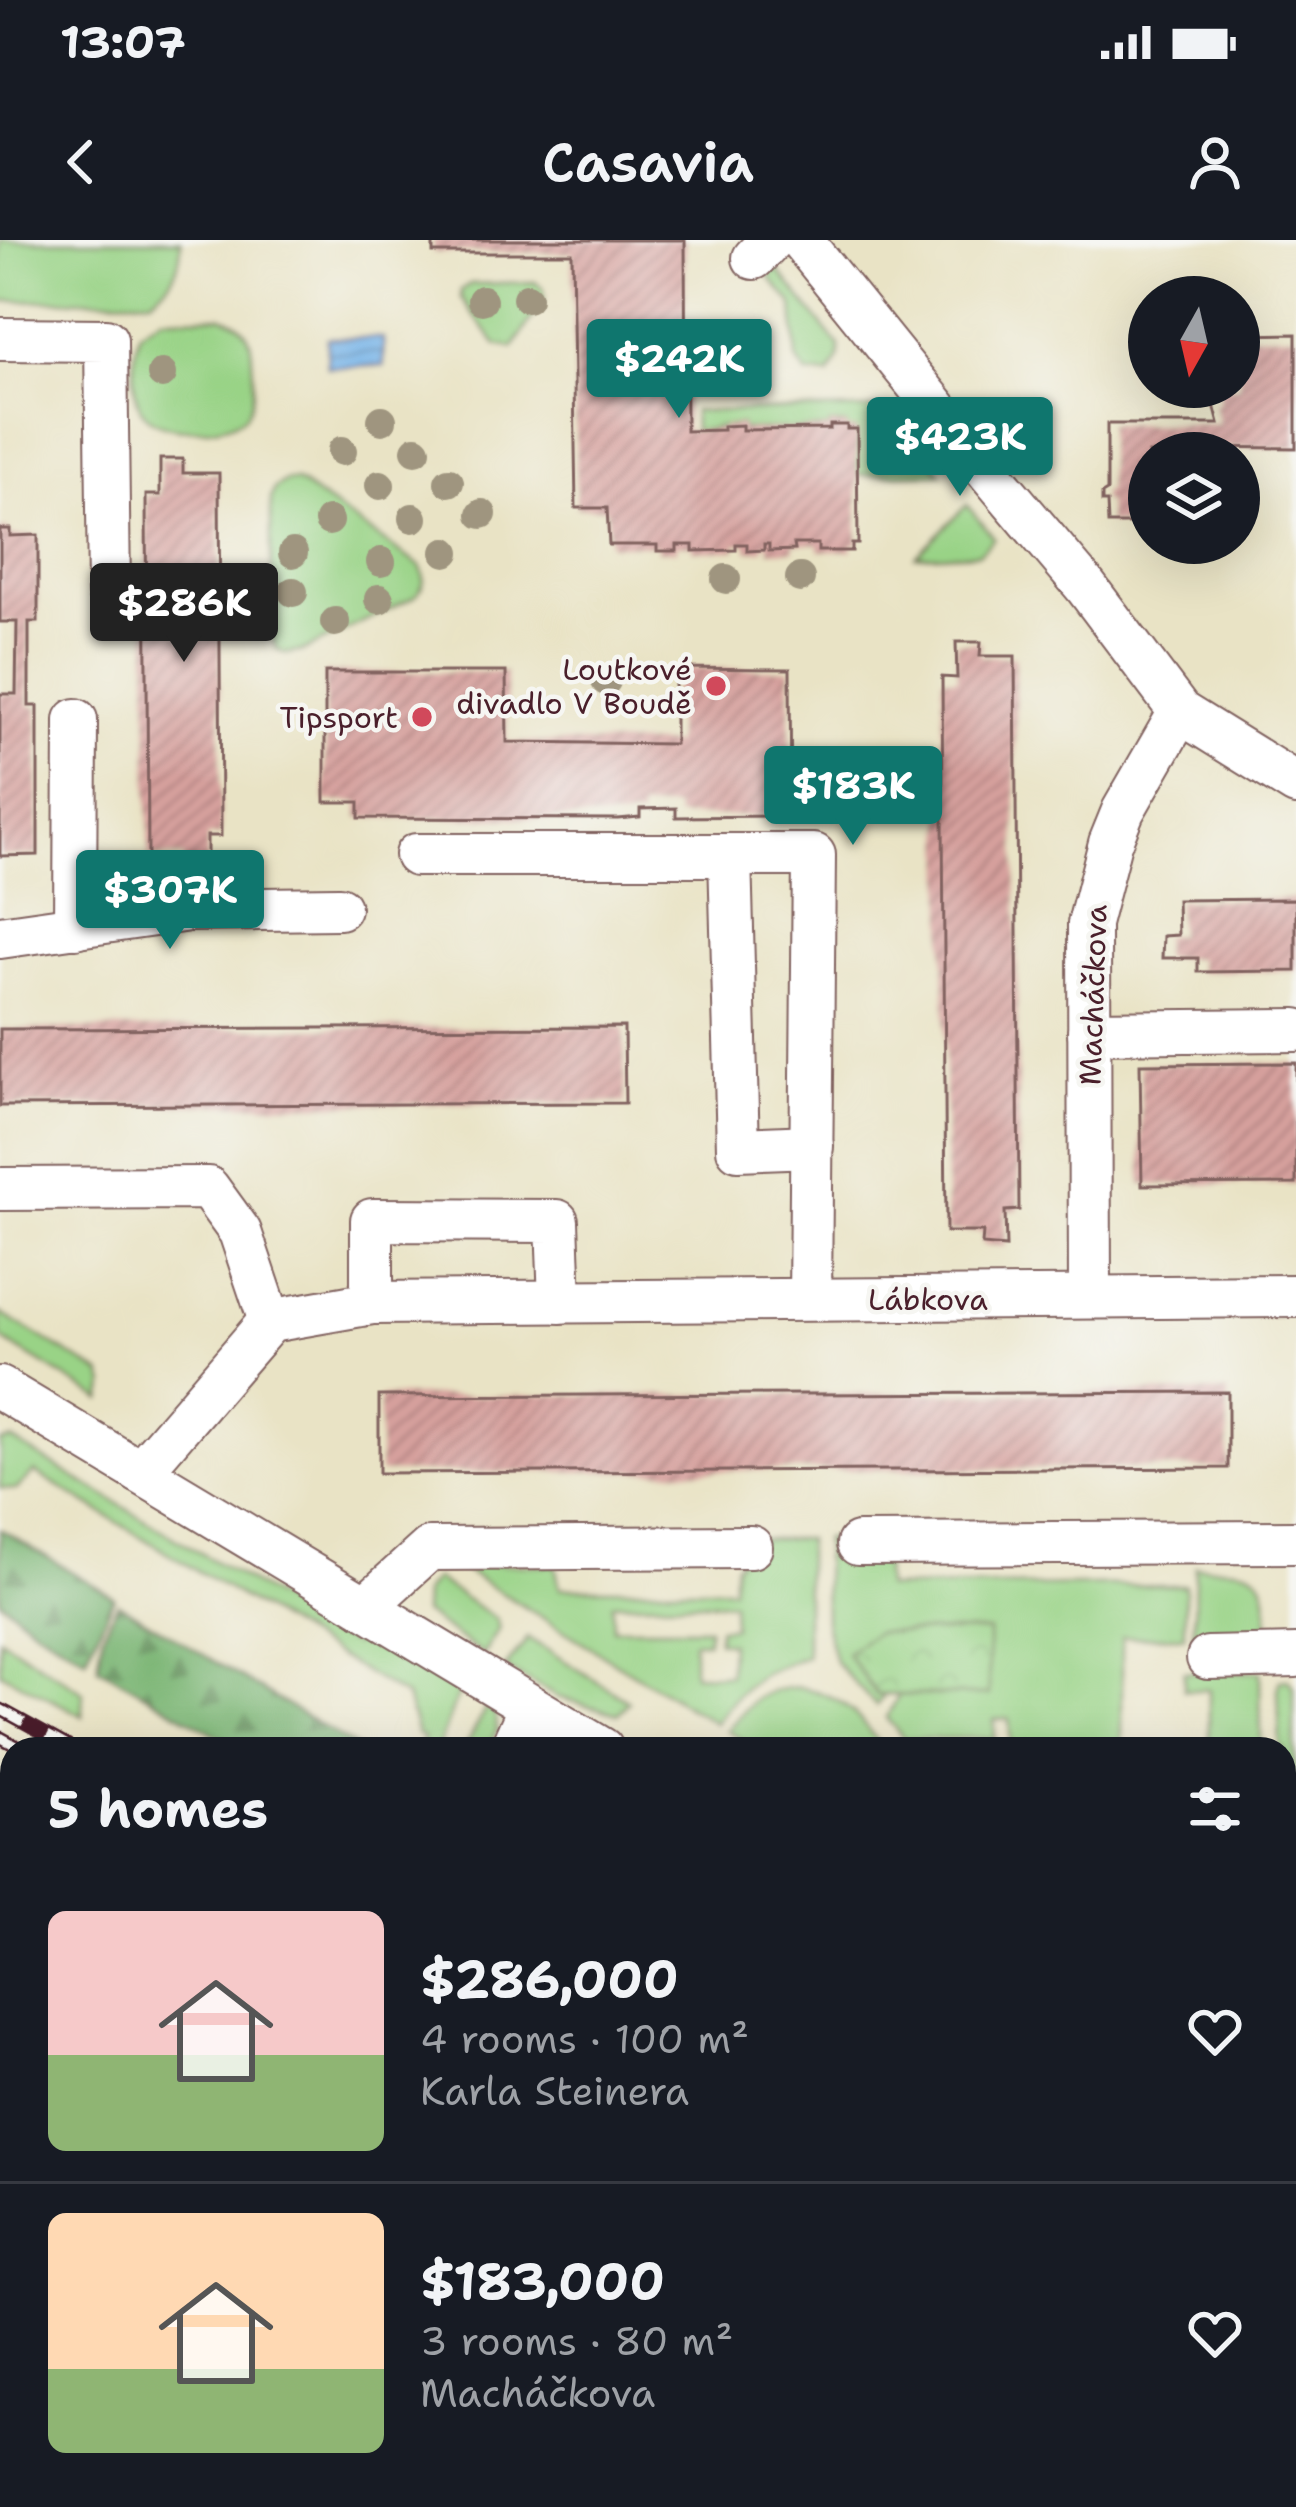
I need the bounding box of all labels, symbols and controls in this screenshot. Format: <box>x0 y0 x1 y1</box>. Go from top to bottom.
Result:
text: 13:07 <box>60 12 186 72</box>
text: Casavia <box>542 126 754 198</box>
icon: back <box>48 129 114 195</box>
icon: person <box>1182 129 1248 195</box>
north arrow <box>1128 276 1260 408</box>
map controls <box>1128 276 1260 564</box>
pin: $242K <box>595 319 763 421</box>
text: $242K <box>614 332 744 384</box>
pin: $423K <box>876 397 1044 499</box>
text: $423K <box>894 410 1026 462</box>
button: layers <box>1128 432 1260 564</box>
pin: $286K <box>100 563 268 665</box>
text: $286K <box>117 576 251 628</box>
place label: Loutkové divadlo V Boudě <box>456 649 692 724</box>
marker: Loutkové divadlo V Boudě <box>703 673 729 699</box>
place label: Tipsport <box>279 697 398 738</box>
marker: Tipsport <box>409 704 435 730</box>
pin: $183K <box>769 746 937 848</box>
text: $183K <box>791 759 915 811</box>
pin: $307K <box>86 850 254 952</box>
text: $307K <box>103 863 237 915</box>
street label: Macháčkova <box>1069 904 1117 1086</box>
street label: Lábkova <box>868 1279 988 1320</box>
text: 5 homes <box>48 1775 268 1843</box>
icon: filters <box>1182 1776 1248 1842</box>
text: $286,000 <box>420 1945 679 2013</box>
icon: home <box>144 1959 288 2103</box>
icon: heart <box>1182 1998 1248 2064</box>
text: 4 rooms · 100 m² <box>420 2013 749 2065</box>
text: Karla Steinera <box>420 2065 689 2117</box>
text: $183,000 <box>420 2247 665 2315</box>
icon: home <box>144 2261 288 2405</box>
icon: heart <box>1182 2300 1248 2366</box>
text: 3 rooms · 80 m² <box>420 2315 733 2367</box>
text: Macháčkova <box>420 2367 655 2419</box>

